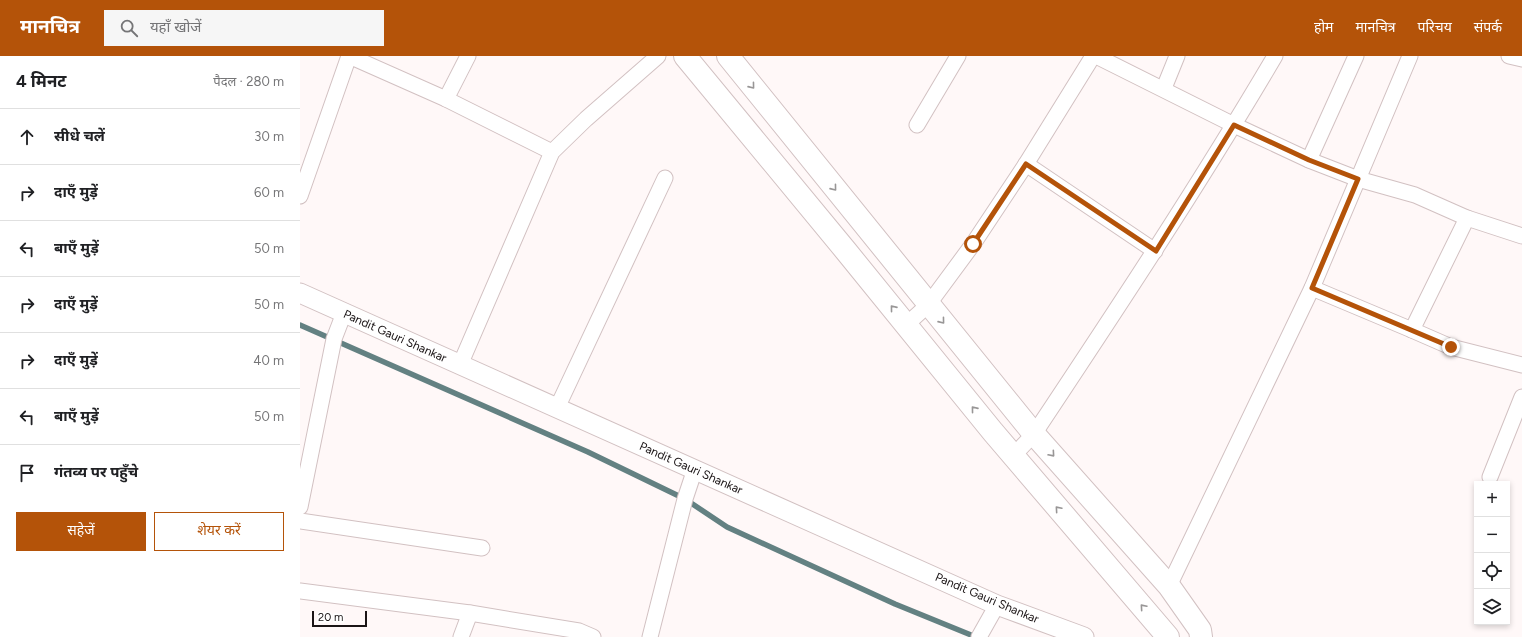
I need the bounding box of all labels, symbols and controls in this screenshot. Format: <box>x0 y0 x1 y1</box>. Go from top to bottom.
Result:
search box <box>104 10 384 46</box>
text: मानचित्र <box>20 15 80 38</box>
icon: search <box>118 17 140 39</box>
text: यहाँ खोजें <box>150 18 201 36</box>
text: होम <box>1314 19 1333 36</box>
text: मानचित्र <box>1355 19 1396 36</box>
text: परिचय <box>1418 19 1452 36</box>
text: संपर्क <box>1474 19 1502 36</box>
text: 4 मिनट <box>16 71 67 91</box>
text: पैदल · 280 m <box>213 74 284 89</box>
one-way arrow <box>747 82 754 89</box>
icon: ahead <box>16 126 38 148</box>
text: सीधे चलें <box>54 127 105 145</box>
text: 30 m <box>254 129 284 144</box>
icon: right <box>16 182 38 204</box>
text: दाएँ मुड़ें <box>54 183 98 201</box>
one-way arrow <box>829 183 836 190</box>
text: 60 m <box>254 185 284 200</box>
route start <box>964 235 982 253</box>
icon: left <box>16 238 38 260</box>
text: बाएँ मुड़ें <box>54 239 99 257</box>
text: 50 m <box>254 241 284 256</box>
icon: right <box>16 294 38 316</box>
text: दाएँ मुड़ें <box>54 295 98 313</box>
text: 50 m <box>254 297 284 312</box>
one-way arrow <box>890 306 897 313</box>
street label: Pandit Gauri Shankar <box>341 307 449 365</box>
one-way arrow <box>937 317 944 324</box>
route end <box>1442 338 1460 356</box>
icon: right <box>16 350 38 372</box>
text: दाएँ मुड़ें <box>54 351 98 369</box>
text: 40 m <box>253 353 284 368</box>
icon: left <box>16 406 38 428</box>
text: बाएँ मुड़ें <box>54 407 99 425</box>
one-way arrow <box>972 407 979 414</box>
text: 50 m <box>254 409 284 424</box>
street label: Pandit Gauri Shankar <box>637 439 745 497</box>
one-way arrow <box>1047 449 1054 456</box>
icon: arrive <box>16 462 38 484</box>
text: गंतव्य पर पहुँचे <box>54 463 138 481</box>
map controls <box>1474 481 1510 625</box>
button: + <box>1474 481 1510 517</box>
one-way arrow <box>1056 506 1063 513</box>
button: सहेजें <box>16 512 146 551</box>
button: शेयर करें <box>154 512 284 551</box>
button: − <box>1474 517 1510 553</box>
button: locate <box>1474 553 1510 589</box>
street label: Pandit Gauri Shankar <box>933 570 1041 626</box>
button: layers <box>1474 589 1510 625</box>
one-way arrow <box>1140 605 1147 612</box>
scale bar <box>312 609 367 628</box>
text: 20 m <box>318 611 343 624</box>

